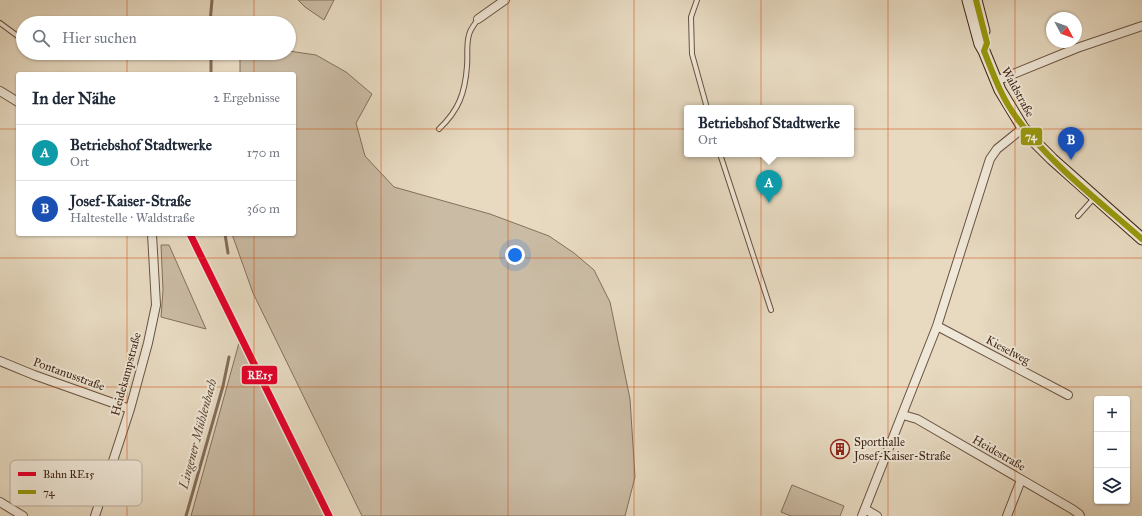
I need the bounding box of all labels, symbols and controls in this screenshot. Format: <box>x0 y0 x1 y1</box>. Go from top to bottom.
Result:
north arrow <box>1046 12 1082 48</box>
search box <box>16 16 296 60</box>
icon: search <box>30 27 52 49</box>
text: Hier suchen <box>62 29 137 47</box>
street label: Waldstraße <box>999 65 1037 119</box>
text: In der Nähe <box>32 88 116 109</box>
text: 2 Ergebnisse <box>213 90 280 106</box>
popup <box>684 105 854 157</box>
text: Betriebshof Stadtwerke <box>698 114 840 132</box>
line badge: 74 <box>1020 127 1043 146</box>
pin: B <box>1058 127 1084 160</box>
text: 74 <box>1025 130 1038 144</box>
text: Ort <box>698 132 717 148</box>
text: Betriebshof Stadtwerke <box>70 136 212 154</box>
text: A <box>41 145 49 161</box>
text: 170 m <box>247 145 280 161</box>
text: Ort <box>70 154 89 170</box>
pin: A <box>756 170 782 203</box>
text: Josef-Kaiser-Straße <box>70 192 191 210</box>
text: B <box>41 201 49 217</box>
text: 360 m <box>247 201 280 217</box>
text: Haltestelle · Waldstraße <box>70 210 195 226</box>
your location <box>505 245 525 265</box>
street label: Heidekampstraße <box>108 331 144 417</box>
street label: Kieselweg <box>983 333 1033 368</box>
street label: Pontanusstraße <box>31 355 107 393</box>
line badge: RE15 <box>241 365 278 385</box>
text: RE15 <box>248 369 273 382</box>
water label: Lingener Mühlenbach <box>175 377 221 492</box>
map controls <box>1094 396 1130 504</box>
button: + <box>1094 396 1130 432</box>
street label: Heidestraße <box>970 432 1028 474</box>
button: − <box>1094 432 1130 468</box>
place label: Sporthalle Josef-Kaiser-Straße <box>852 435 951 464</box>
building icon: Sporthalle Josef-Kaiser-Straße <box>829 438 851 460</box>
legend <box>10 460 142 506</box>
text: Bahn RE15 <box>43 468 94 481</box>
button: layers <box>1094 468 1130 504</box>
text: 74 <box>43 486 56 499</box>

